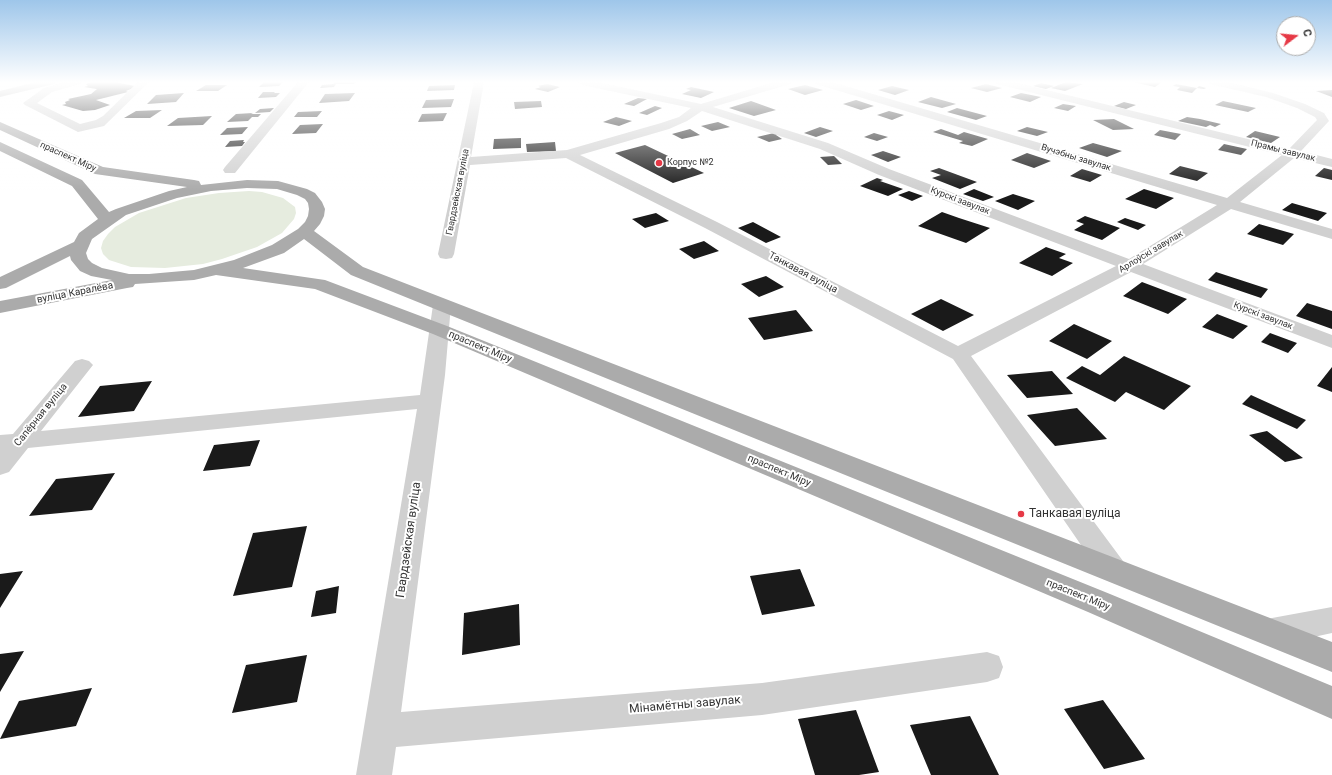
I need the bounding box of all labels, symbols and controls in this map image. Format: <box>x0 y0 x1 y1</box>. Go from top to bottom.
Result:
north arrow <box>1276 16 1316 56</box>
text: С <box>1300 28 1314 38</box>
street label: Прамы завулак <box>1250 138 1316 164</box>
street label: праспект Міру <box>38 140 98 174</box>
street label: Вучэбны завулак <box>1040 142 1112 174</box>
street label: Гвардзейская вуліца <box>444 148 472 236</box>
marker: Корпус №2 <box>654 158 664 168</box>
place label: Корпус №2 <box>667 158 714 168</box>
street label: Курскі завулак <box>929 185 991 217</box>
street label: Арлоўскі завулак <box>1117 229 1185 275</box>
street label: Танкавая вуліца <box>766 250 840 296</box>
street label: вуліца Каралёва <box>36 280 114 306</box>
street label: Курскі завулак <box>1232 300 1294 332</box>
street label: праспект Міру <box>447 328 513 366</box>
street label: Сапёрная вуліца <box>12 381 70 449</box>
street label: праспект Міру <box>746 452 812 490</box>
street label: Гвардзейская вуліца <box>394 481 424 599</box>
place label: Танкавая вуліца <box>1029 507 1121 521</box>
marker: Танкавая вуліца <box>1016 509 1026 519</box>
street label: праспект Міру <box>1045 577 1111 613</box>
street label: Мінамётны завулак <box>629 693 741 717</box>

